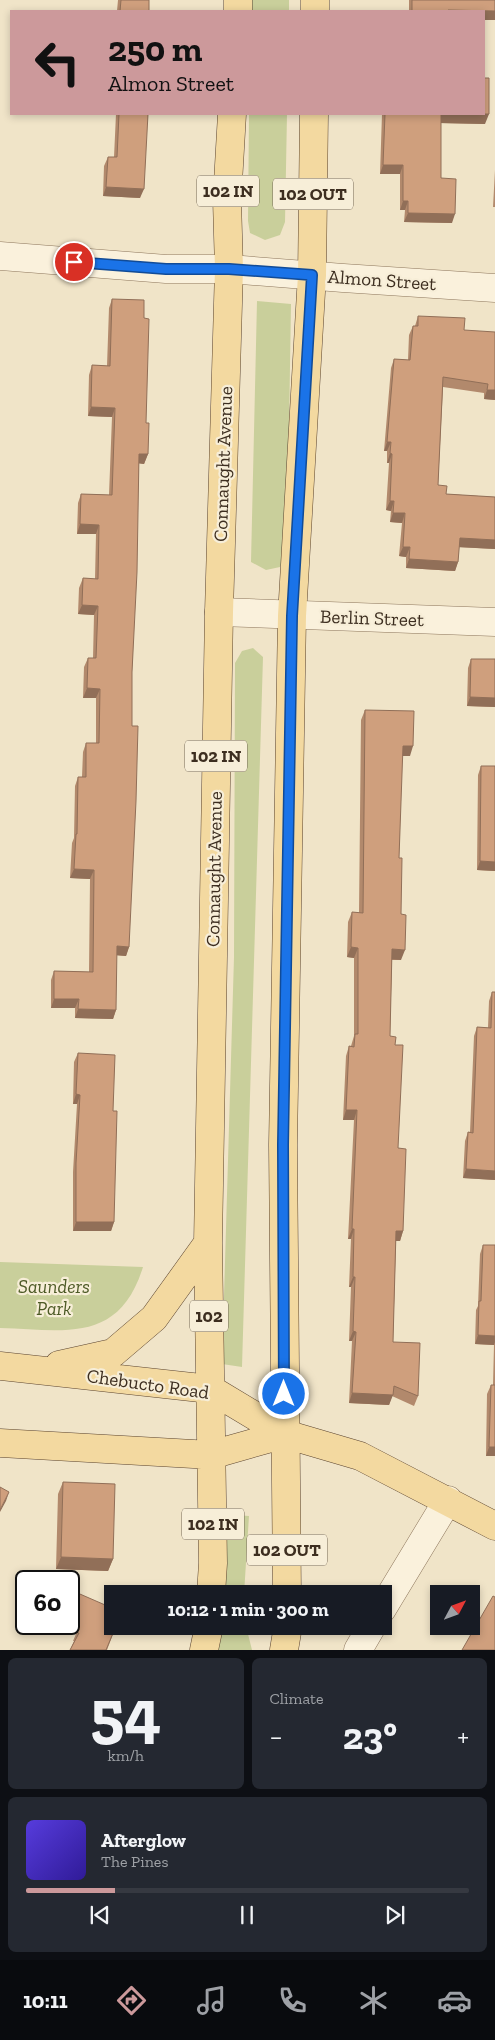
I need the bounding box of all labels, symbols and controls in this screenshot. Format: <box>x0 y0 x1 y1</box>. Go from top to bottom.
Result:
text: 250 m <box>108 28 202 70</box>
icon: left <box>25 30 90 95</box>
text: Almon Street <box>108 70 234 97</box>
road number: 102 IN <box>197 176 259 207</box>
road number: 102 OUT <box>273 178 353 210</box>
pin <box>53 241 95 283</box>
icon: arrive <box>60 248 88 276</box>
street label: Almon Street <box>327 265 437 295</box>
street label: Connaught Avenue <box>209 386 237 542</box>
street label: Berlin Street <box>320 605 424 631</box>
road number: 102 IN <box>185 740 247 771</box>
street label: Connaught Avenue <box>201 791 227 947</box>
park label: Saunders Park <box>18 1275 90 1320</box>
road number: 102 <box>190 1300 228 1332</box>
street label: Chebucto Road <box>85 1364 211 1404</box>
position arrow <box>257 1367 309 1419</box>
road number: 102 IN <box>182 1508 244 1540</box>
road number: 102 OUT <box>247 1534 327 1566</box>
speed limit sign: 60 <box>15 1570 80 1635</box>
north arrow <box>430 1585 480 1635</box>
map controls <box>430 1585 480 1635</box>
text: 10:12 · 1 min · 300 m <box>167 1598 329 1621</box>
text: 54 <box>90 1674 161 1752</box>
text: Climate <box>270 1689 324 1708</box>
text: 23° <box>343 1713 397 1759</box>
text: − <box>270 1720 283 1753</box>
text: + <box>457 1720 469 1753</box>
text: km/h <box>107 1746 144 1765</box>
text: Afterglow <box>101 1829 186 1852</box>
text: The Pines <box>101 1852 168 1871</box>
icon: previous <box>86 1901 114 1929</box>
icon: pause <box>233 1901 261 1929</box>
icon: next <box>381 1901 409 1929</box>
icon: directions <box>114 1983 149 2018</box>
icon: music <box>194 1983 229 2018</box>
icon: phone <box>275 1983 310 2018</box>
icon: climate <box>356 1983 391 2018</box>
icon: car <box>437 1983 472 2018</box>
text: 10:11 <box>23 1987 68 2014</box>

